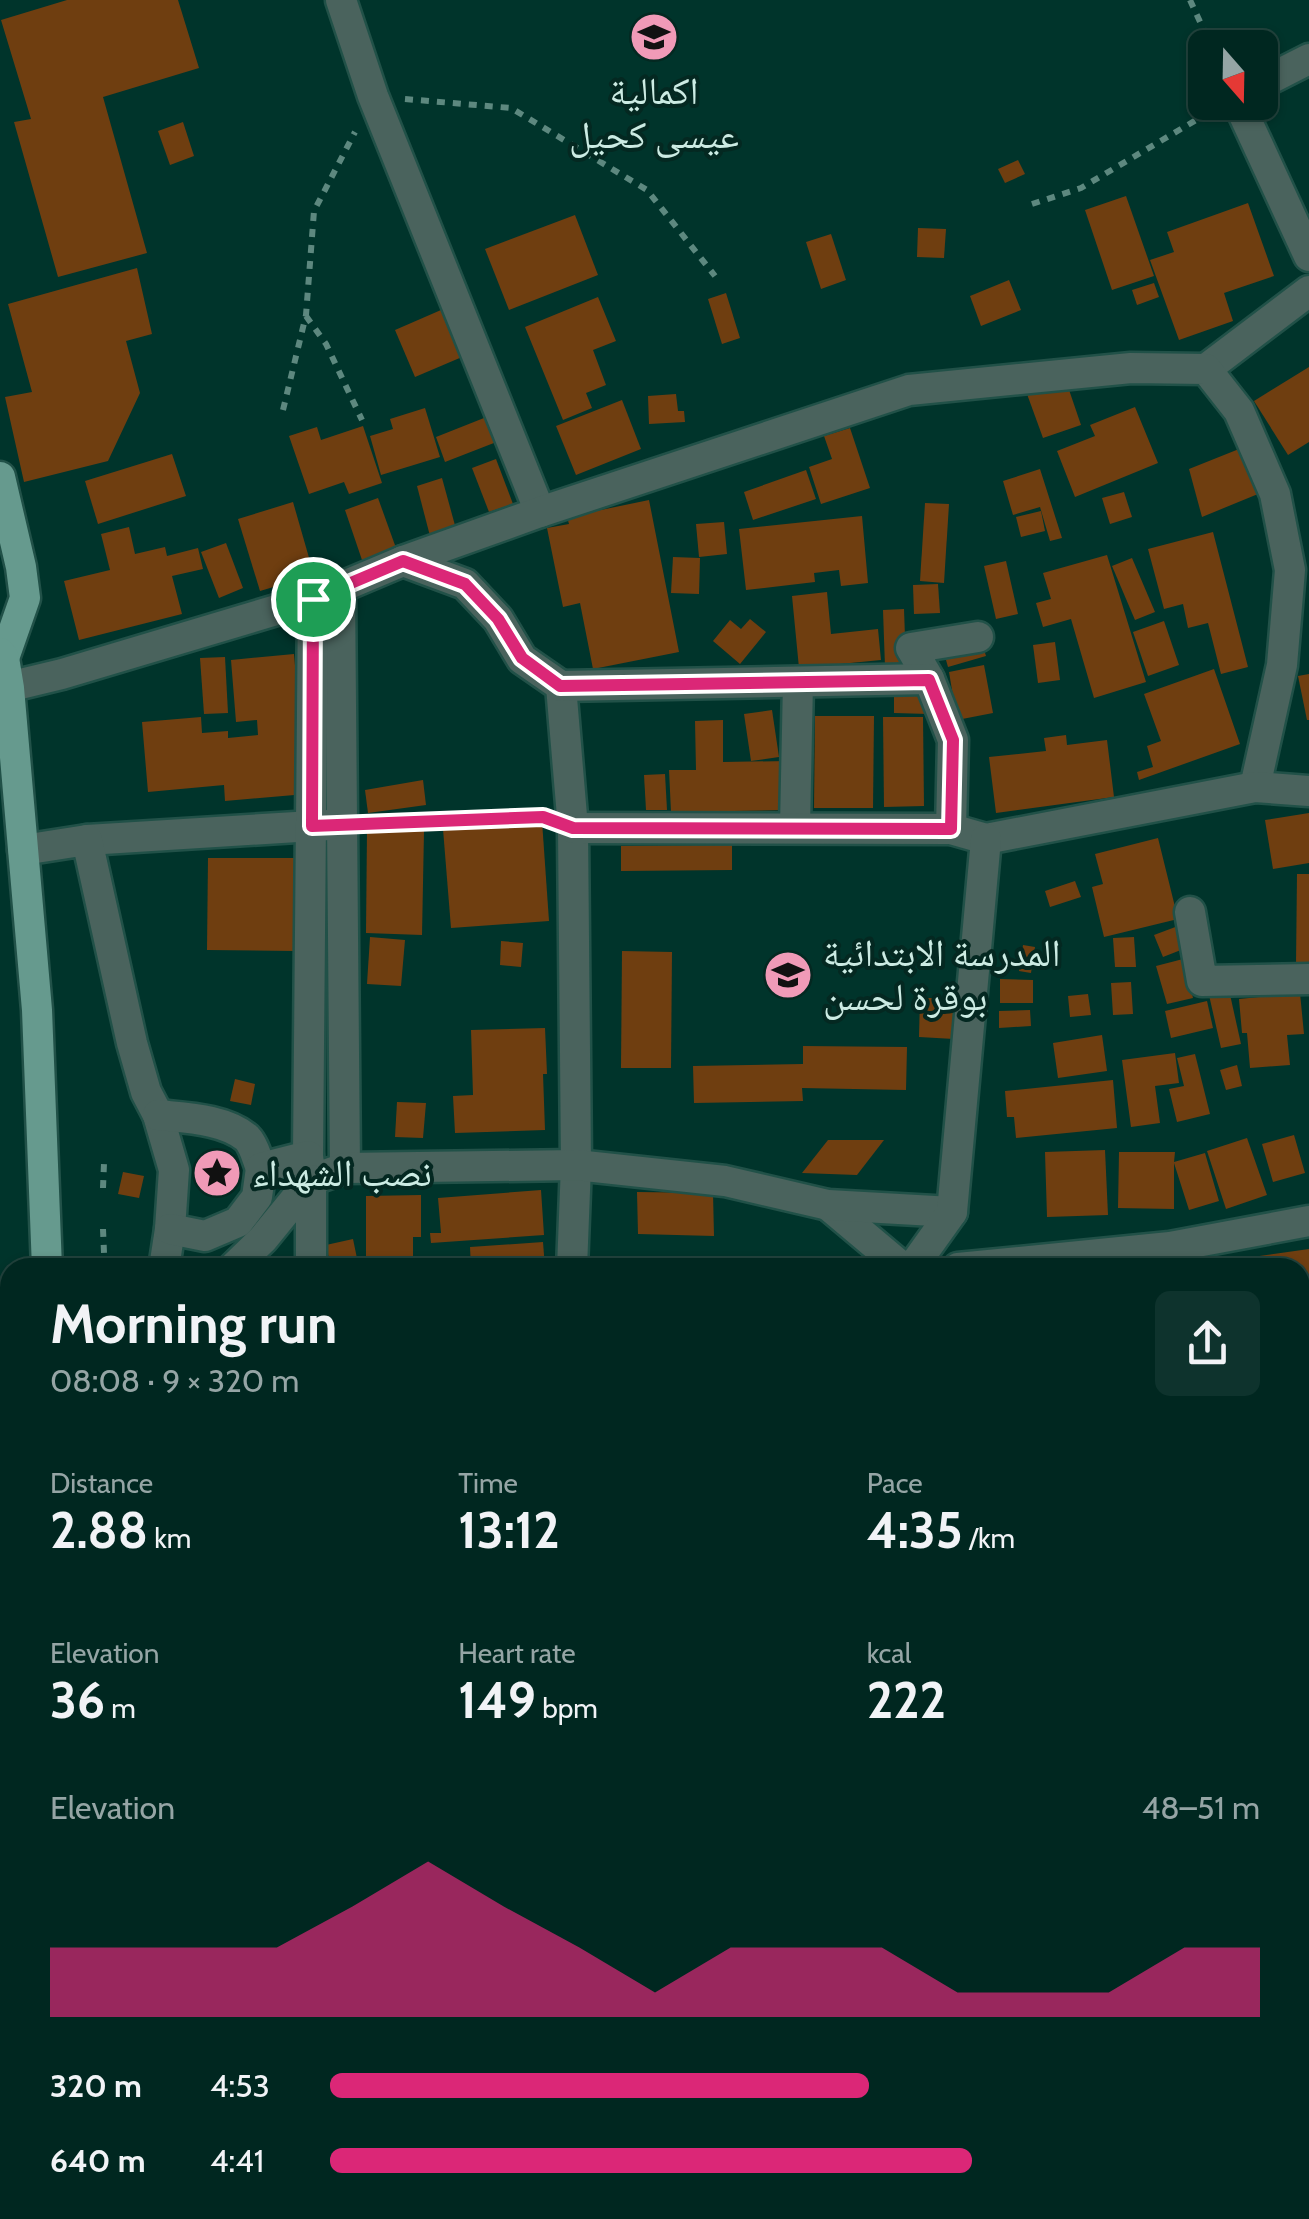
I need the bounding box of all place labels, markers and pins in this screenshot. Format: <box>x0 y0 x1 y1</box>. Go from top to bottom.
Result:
school or university icon: اكمالية عيسى كحيل <box>628 11 680 63</box>
place label: اكمالية عيسى كحيل <box>569 67 739 158</box>
pin <box>271 557 356 642</box>
place label: المدرسة الابتدائية بوقرة لحسن <box>823 929 1060 1020</box>
school or university icon: المدرسة الابتدائية بوقرة لحسن <box>762 949 814 1001</box>
place icon: نصب الشهداء <box>191 1147 243 1199</box>
place label: نصب الشهداء <box>252 1149 432 1196</box>

